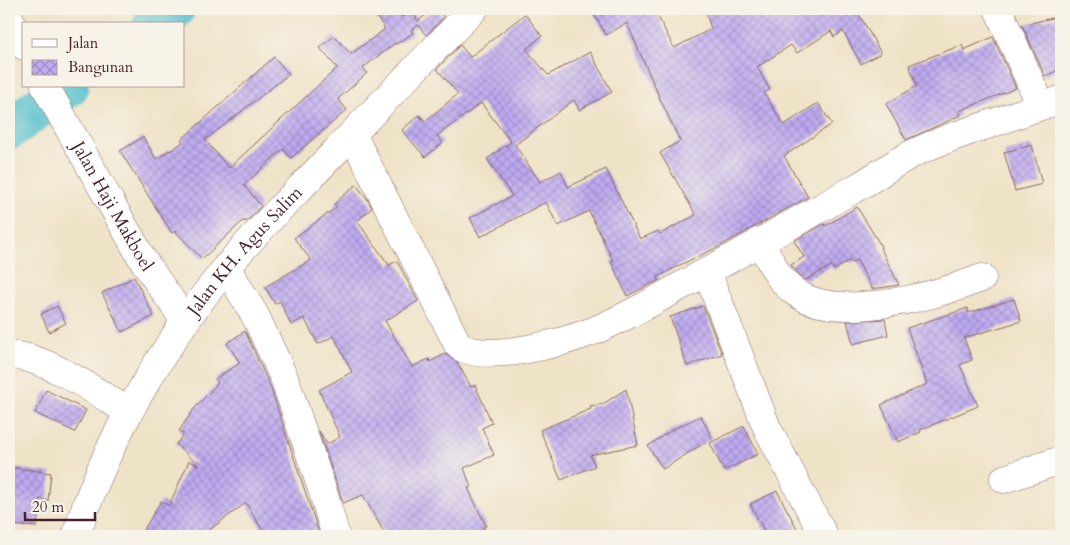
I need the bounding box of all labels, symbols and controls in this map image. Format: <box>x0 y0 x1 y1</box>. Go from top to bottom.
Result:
legend <box>22 22 185 88</box>
text: Jalan <box>66 33 99 53</box>
text: Bangunan <box>68 57 134 77</box>
street label: Jalan Haji Makboel <box>64 134 159 277</box>
street label: Jalan KH. Agus Salim <box>180 180 309 323</box>
scale bar <box>25 490 95 522</box>
text: 20 m <box>32 497 64 517</box>

